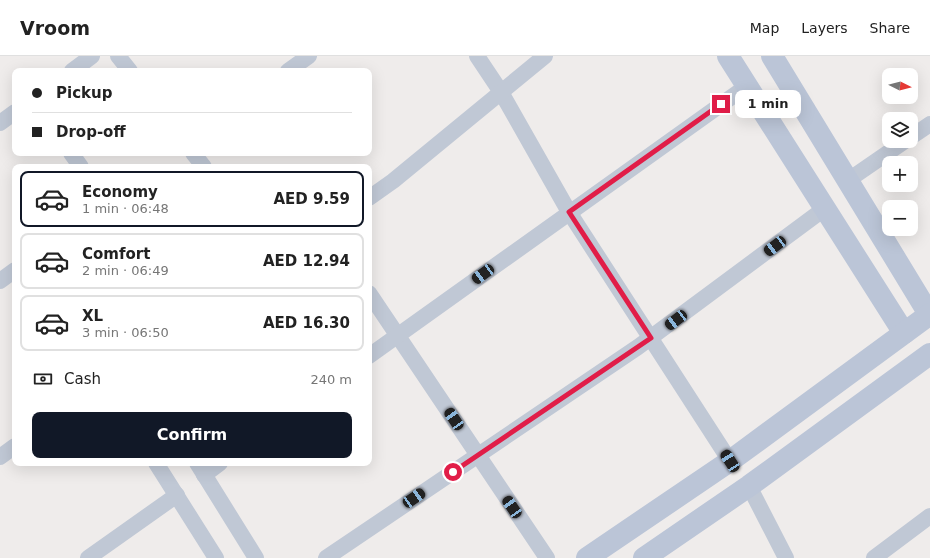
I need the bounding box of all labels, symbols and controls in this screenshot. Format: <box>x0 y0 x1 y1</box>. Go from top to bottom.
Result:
text: Vroom <box>20 17 90 39</box>
text: Map <box>750 20 779 36</box>
text: Layers <box>801 20 848 36</box>
text: Share <box>870 20 910 36</box>
north arrow <box>882 68 918 104</box>
map controls <box>882 68 918 236</box>
text: Pickup <box>56 84 112 102</box>
callout: 1 min <box>735 90 801 118</box>
route end <box>712 95 730 113</box>
text: 1 min <box>748 96 788 111</box>
button: layers <box>882 112 918 148</box>
text: Drop-off <box>56 123 126 141</box>
button: + <box>882 156 918 192</box>
icon: car <box>34 181 70 217</box>
text: Economy <box>82 183 158 201</box>
text: AED 9.59 <box>273 190 350 208</box>
button: − <box>882 200 918 236</box>
text: 1 min · 06:48 <box>82 201 169 216</box>
car <box>762 234 788 258</box>
icon: car <box>34 243 70 279</box>
text: Comfort <box>82 245 150 263</box>
text: AED 12.94 <box>263 252 350 270</box>
car <box>470 262 496 286</box>
text: 2 min · 06:49 <box>82 263 169 278</box>
icon: car <box>34 305 70 341</box>
text: XL <box>82 307 103 325</box>
car <box>663 308 689 332</box>
text: AED 16.30 <box>263 314 350 332</box>
text: 3 min · 06:50 <box>82 325 169 340</box>
icon: cash <box>32 368 54 390</box>
text: Cash <box>64 370 101 388</box>
text: 240 m <box>310 372 352 387</box>
car <box>442 406 466 432</box>
button: Confirm <box>32 412 352 458</box>
car <box>718 448 742 474</box>
route start <box>444 463 462 481</box>
car <box>401 486 427 510</box>
car <box>500 494 524 520</box>

